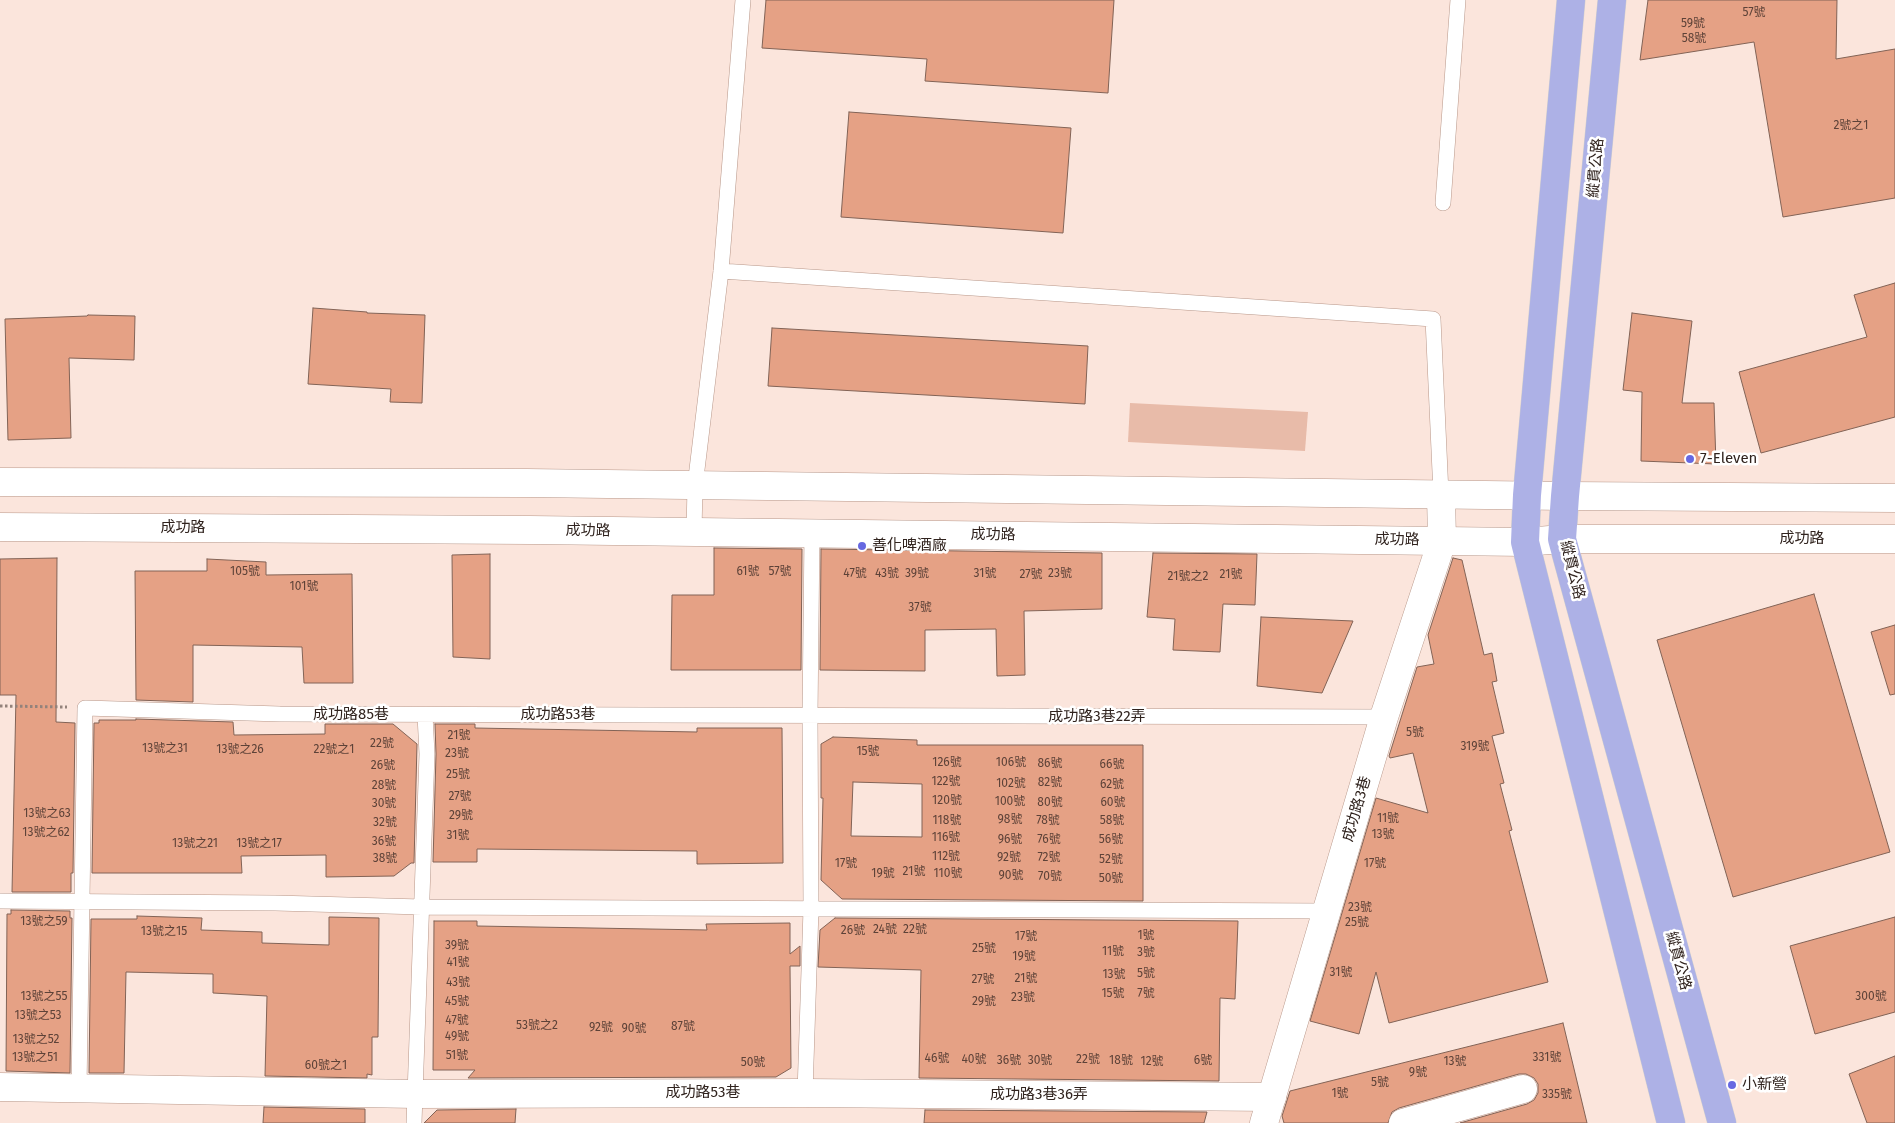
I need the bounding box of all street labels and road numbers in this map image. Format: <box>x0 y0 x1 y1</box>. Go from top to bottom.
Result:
street label: 縱貫公路 <box>1584 137 1608 199</box>
street label: 成功路 <box>161 519 205 537</box>
street label: 成功路 <box>565 522 611 540</box>
street label: 成功路 <box>970 526 1016 544</box>
street label: 成功路 <box>1780 530 1824 548</box>
street label: 成功路 <box>1374 531 1420 549</box>
street label: 縱貫公路 <box>1556 539 1588 601</box>
street label: 成功路85巷 <box>313 706 389 724</box>
street label: 成功路53巷 <box>521 706 595 724</box>
street label: 成功路3巷22弄 <box>1048 708 1146 726</box>
street label: 成功路3巷 <box>1339 774 1375 844</box>
street label: 縱貫公路 <box>1662 930 1694 992</box>
street label: 成功路53巷 <box>666 1084 740 1102</box>
street label: 成功路3巷36弄 <box>990 1086 1088 1104</box>

